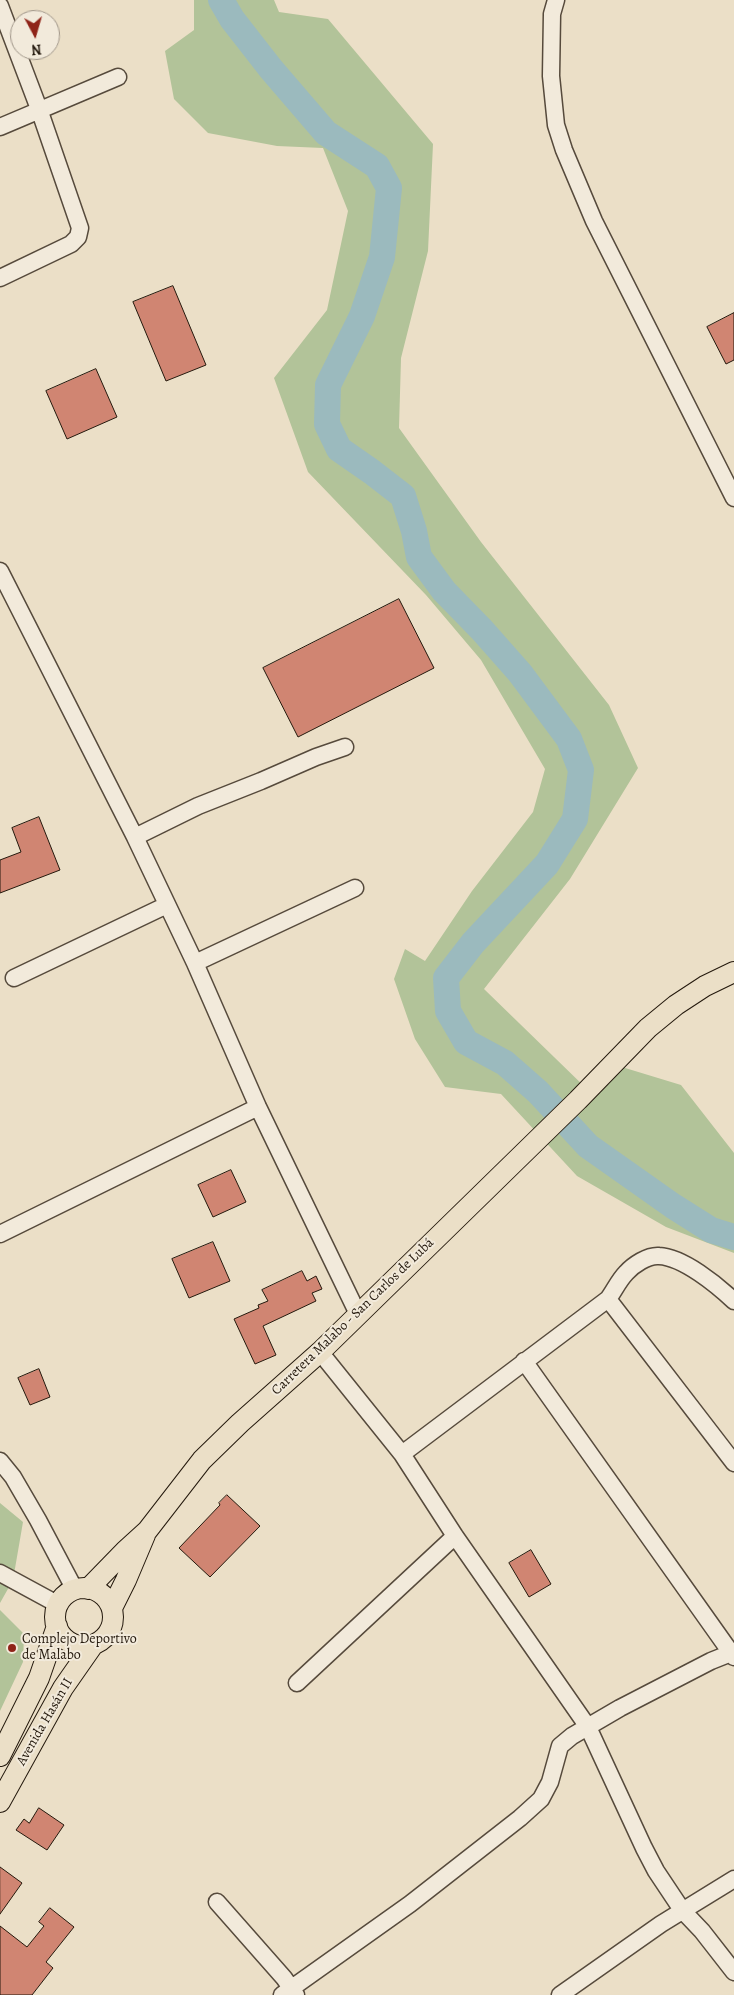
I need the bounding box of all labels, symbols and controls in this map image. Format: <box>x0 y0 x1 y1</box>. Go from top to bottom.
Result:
north arrow <box>10 10 60 60</box>
text: N <box>30 39 43 59</box>
street label: Carretera Malabo - San Carlos de Lubá <box>268 1235 438 1399</box>
place label: Complejo Deportivo de Malabo <box>22 1632 137 1664</box>
marker: Complejo Deportivo de Malabo <box>6 1642 18 1654</box>
street label: Avenida Hasán II <box>13 1675 77 1769</box>

